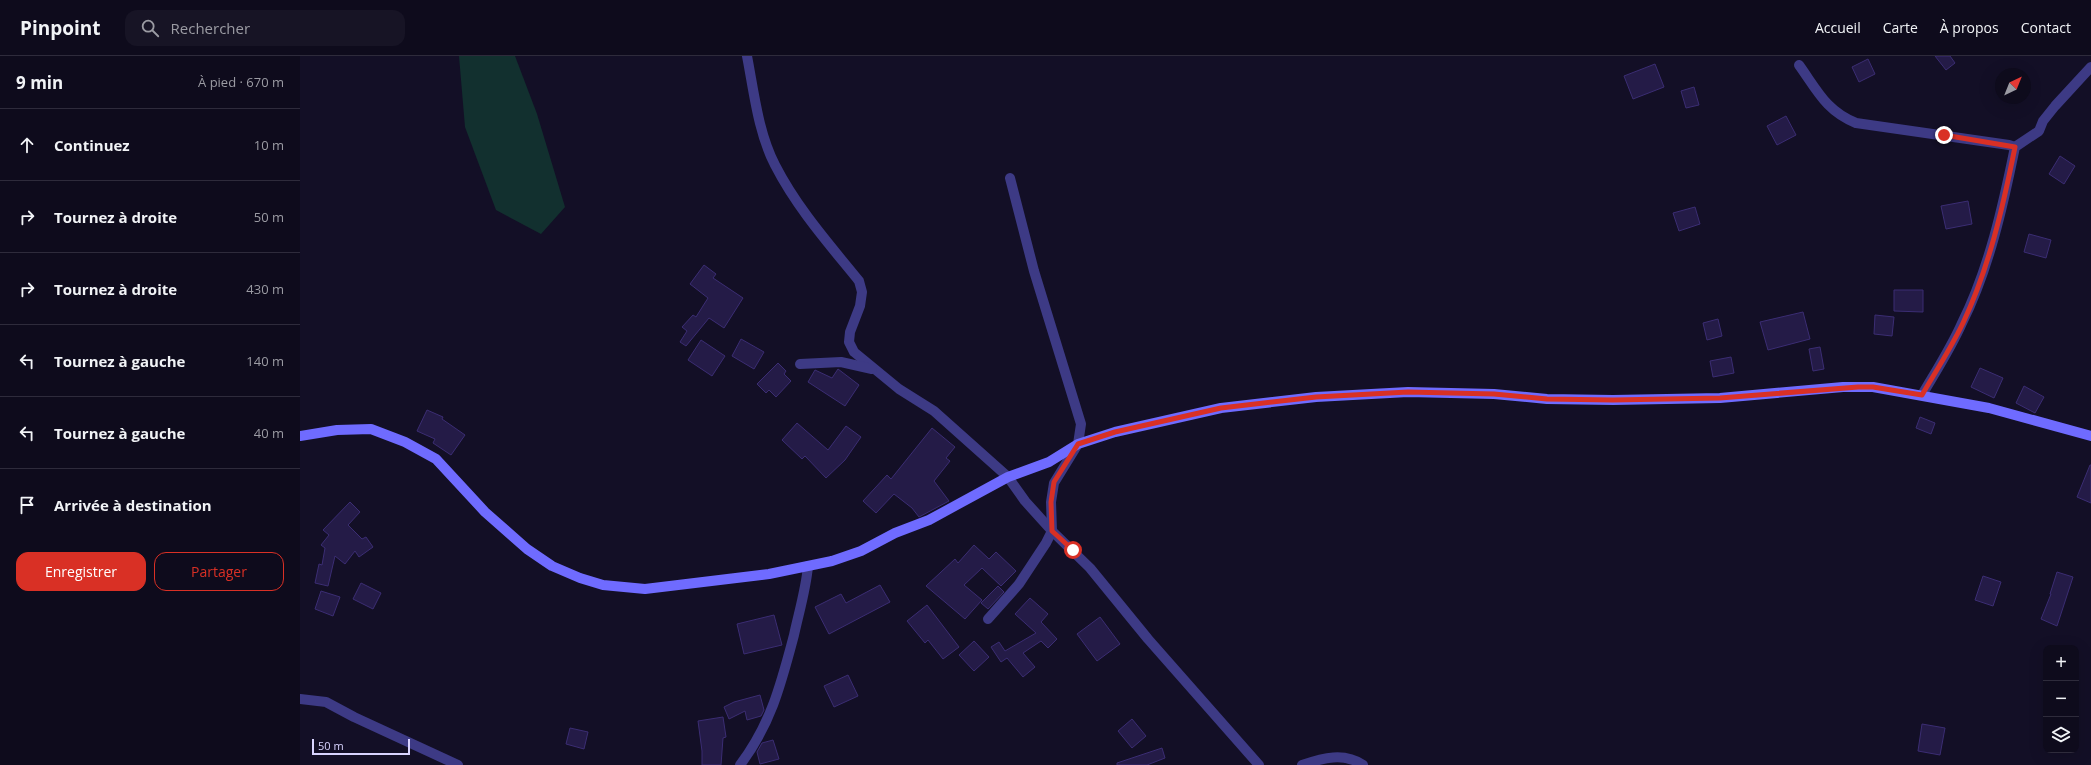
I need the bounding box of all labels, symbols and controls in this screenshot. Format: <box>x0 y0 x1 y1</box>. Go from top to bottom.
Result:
search box <box>125 10 405 46</box>
text: Pinpoint <box>20 15 101 41</box>
icon: search <box>139 17 161 39</box>
text: Rechercher <box>171 18 250 38</box>
text: Accueil <box>1815 18 1861 37</box>
text: Carte <box>1883 18 1918 37</box>
text: À propos <box>1940 18 1999 37</box>
text: Contact <box>2021 18 2071 37</box>
north arrow <box>1995 68 2031 104</box>
text: 9 min <box>16 71 63 94</box>
text: À pied · 670 m <box>198 73 284 91</box>
route end <box>1935 126 1953 144</box>
icon: ahead <box>16 134 38 156</box>
text: Continuez <box>54 135 130 155</box>
text: 10 m <box>254 136 284 154</box>
icon: right <box>16 206 38 228</box>
text: Tournez à droite <box>54 207 177 227</box>
text: 50 m <box>254 208 284 226</box>
icon: right <box>16 278 38 300</box>
text: Tournez à droite <box>54 279 177 299</box>
text: 430 m <box>246 280 284 298</box>
icon: left <box>16 350 38 372</box>
text: Tournez à gauche <box>54 351 185 371</box>
text: 140 m <box>246 352 284 370</box>
icon: left <box>16 422 38 444</box>
text: Tournez à gauche <box>54 423 185 443</box>
text: 40 m <box>254 424 284 442</box>
icon: arrive <box>16 494 38 516</box>
text: Arrivée à destination <box>54 495 212 515</box>
route start <box>1064 541 1082 559</box>
button: Enregistrer <box>16 552 146 591</box>
button: Partager <box>154 552 284 591</box>
map controls <box>2043 645 2079 753</box>
button: + <box>2043 645 2079 681</box>
button: − <box>2043 681 2079 717</box>
button: layers <box>2043 717 2079 753</box>
scale bar <box>312 737 410 756</box>
text: 50 m <box>318 738 344 753</box>

